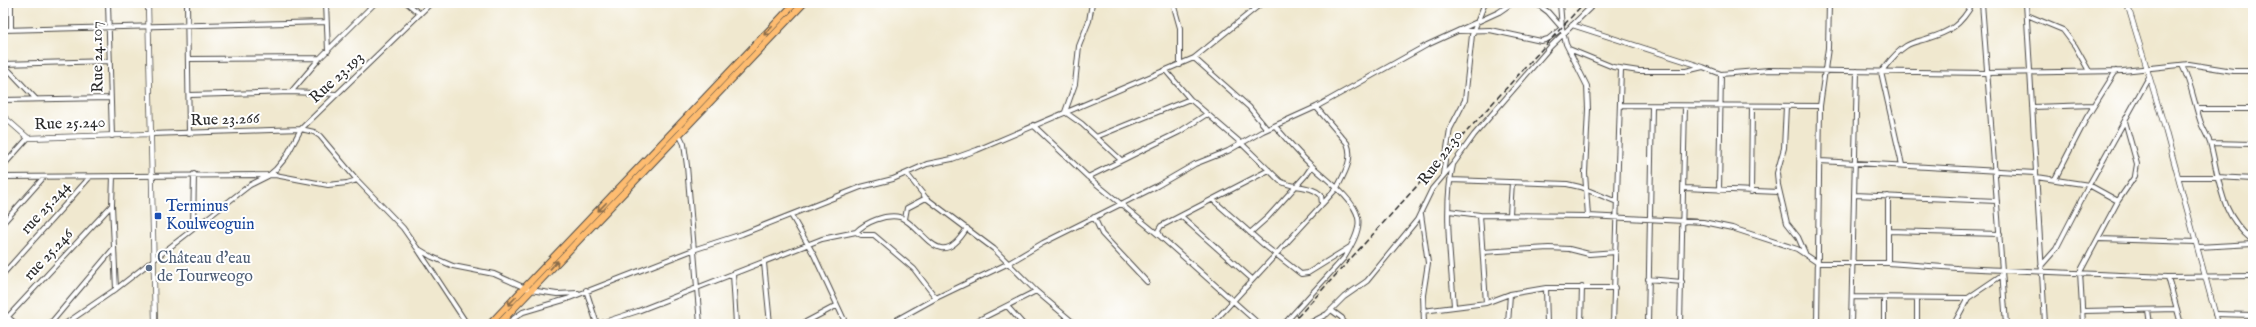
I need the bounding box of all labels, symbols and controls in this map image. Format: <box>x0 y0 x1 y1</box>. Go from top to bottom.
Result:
street label: Rue 24.107 <box>87 21 109 93</box>
one-way arrow <box>764 26 773 36</box>
street label: Rue 23.193 <box>306 48 368 108</box>
street label: Rue 23.266 <box>190 109 260 131</box>
street label: Rue 25.240 <box>34 113 106 135</box>
street label: Rue 22.30 <box>1414 126 1468 190</box>
street label: rue 25.244 <box>17 177 75 239</box>
place label: Terminus Koulweoguin <box>166 197 255 235</box>
one-way arrow <box>597 202 606 212</box>
marker: Terminus Koulweoguin <box>153 211 163 221</box>
street label: rue 25.246 <box>20 225 78 285</box>
place label: Château d'eau de Tourweogo <box>157 249 253 287</box>
one-way arrow <box>550 260 559 270</box>
marker: Château d'eau de Tourweogo <box>144 263 154 273</box>
one-way arrow <box>507 296 517 306</box>

